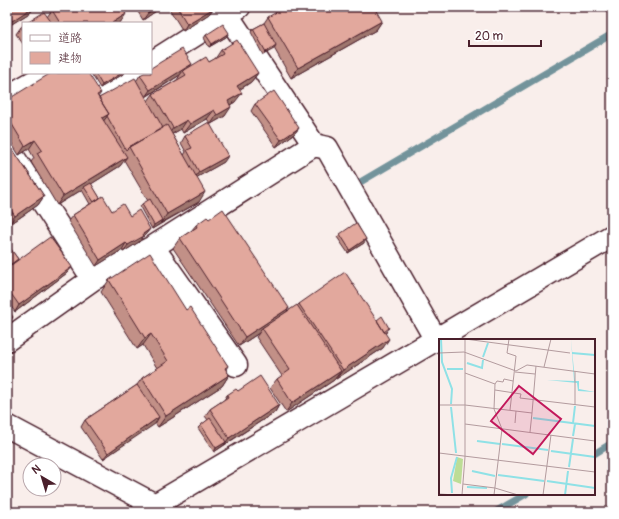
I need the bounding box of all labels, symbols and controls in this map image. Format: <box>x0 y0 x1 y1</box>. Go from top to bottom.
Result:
legend <box>22 22 152 74</box>
scale bar <box>469 22 541 48</box>
text: 20 m <box>475 29 504 44</box>
text: 道路 <box>58 31 82 46</box>
text: 建物 <box>58 51 82 66</box>
inset map <box>439 339 595 495</box>
north arrow <box>22 457 62 497</box>
text: N <box>29 462 44 477</box>

